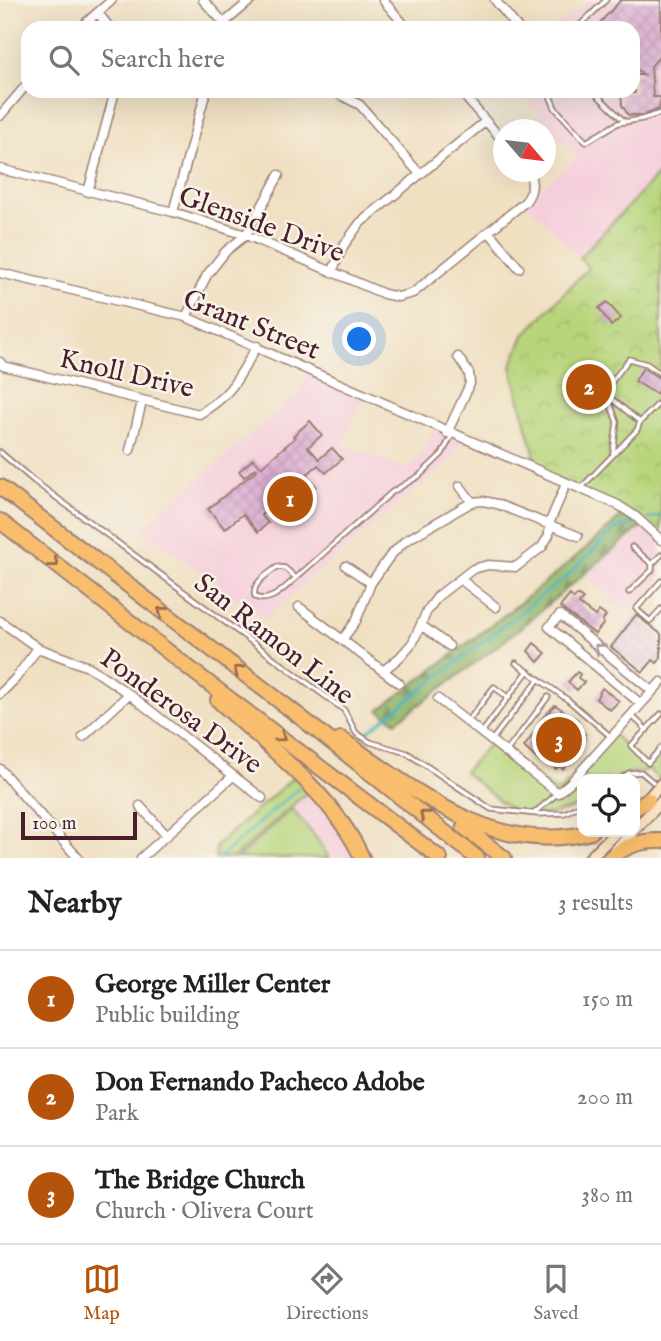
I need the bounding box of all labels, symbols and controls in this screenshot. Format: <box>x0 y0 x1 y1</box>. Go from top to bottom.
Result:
search box <box>21 21 640 98</box>
icon: search <box>45 41 83 79</box>
text: Search here <box>101 43 225 76</box>
north arrow <box>493 119 556 182</box>
street label: Glenside Drive <box>173 179 349 272</box>
street label: Grant Street <box>177 282 325 369</box>
your location <box>342 322 376 356</box>
street label: Knoll Drive <box>56 342 197 407</box>
pin: 2 <box>566 361 612 413</box>
pin: 1 <box>267 473 313 525</box>
one-way arrow <box>46 555 58 568</box>
street label: San Ramon Line <box>186 567 361 713</box>
one-way arrow <box>157 607 169 620</box>
street label: Ponderosa Drive <box>93 641 269 783</box>
one-way arrow <box>595 644 608 656</box>
one-way arrow <box>233 665 246 678</box>
pin: 3 <box>536 714 582 766</box>
one-way arrow <box>273 729 286 742</box>
map controls <box>577 774 640 837</box>
button: locate <box>577 774 640 837</box>
scale bar <box>21 809 136 841</box>
one-way arrow <box>419 811 431 824</box>
text: 100 m <box>32 812 76 836</box>
text: Nearby <box>28 885 121 923</box>
text: 3 results <box>558 889 633 918</box>
text: George Miller Center <box>95 968 330 1001</box>
text: 1 <box>47 985 55 1014</box>
text: 150 m <box>582 985 633 1014</box>
text: Public building <box>95 1001 239 1030</box>
text: Don Fernando Pacheco Adobe <box>95 1066 425 1099</box>
text: 2 <box>46 1083 56 1112</box>
text: 200 m <box>577 1083 633 1112</box>
text: Park <box>95 1099 139 1128</box>
text: The Bridge Church <box>95 1164 305 1197</box>
text: 3 <box>47 1181 55 1210</box>
text: 380 m <box>581 1181 633 1210</box>
text: Church · Olivera Court <box>95 1197 314 1226</box>
tab: Map <box>83 1260 121 1326</box>
tab: Directions <box>286 1260 368 1326</box>
tab: Saved <box>533 1260 578 1326</box>

